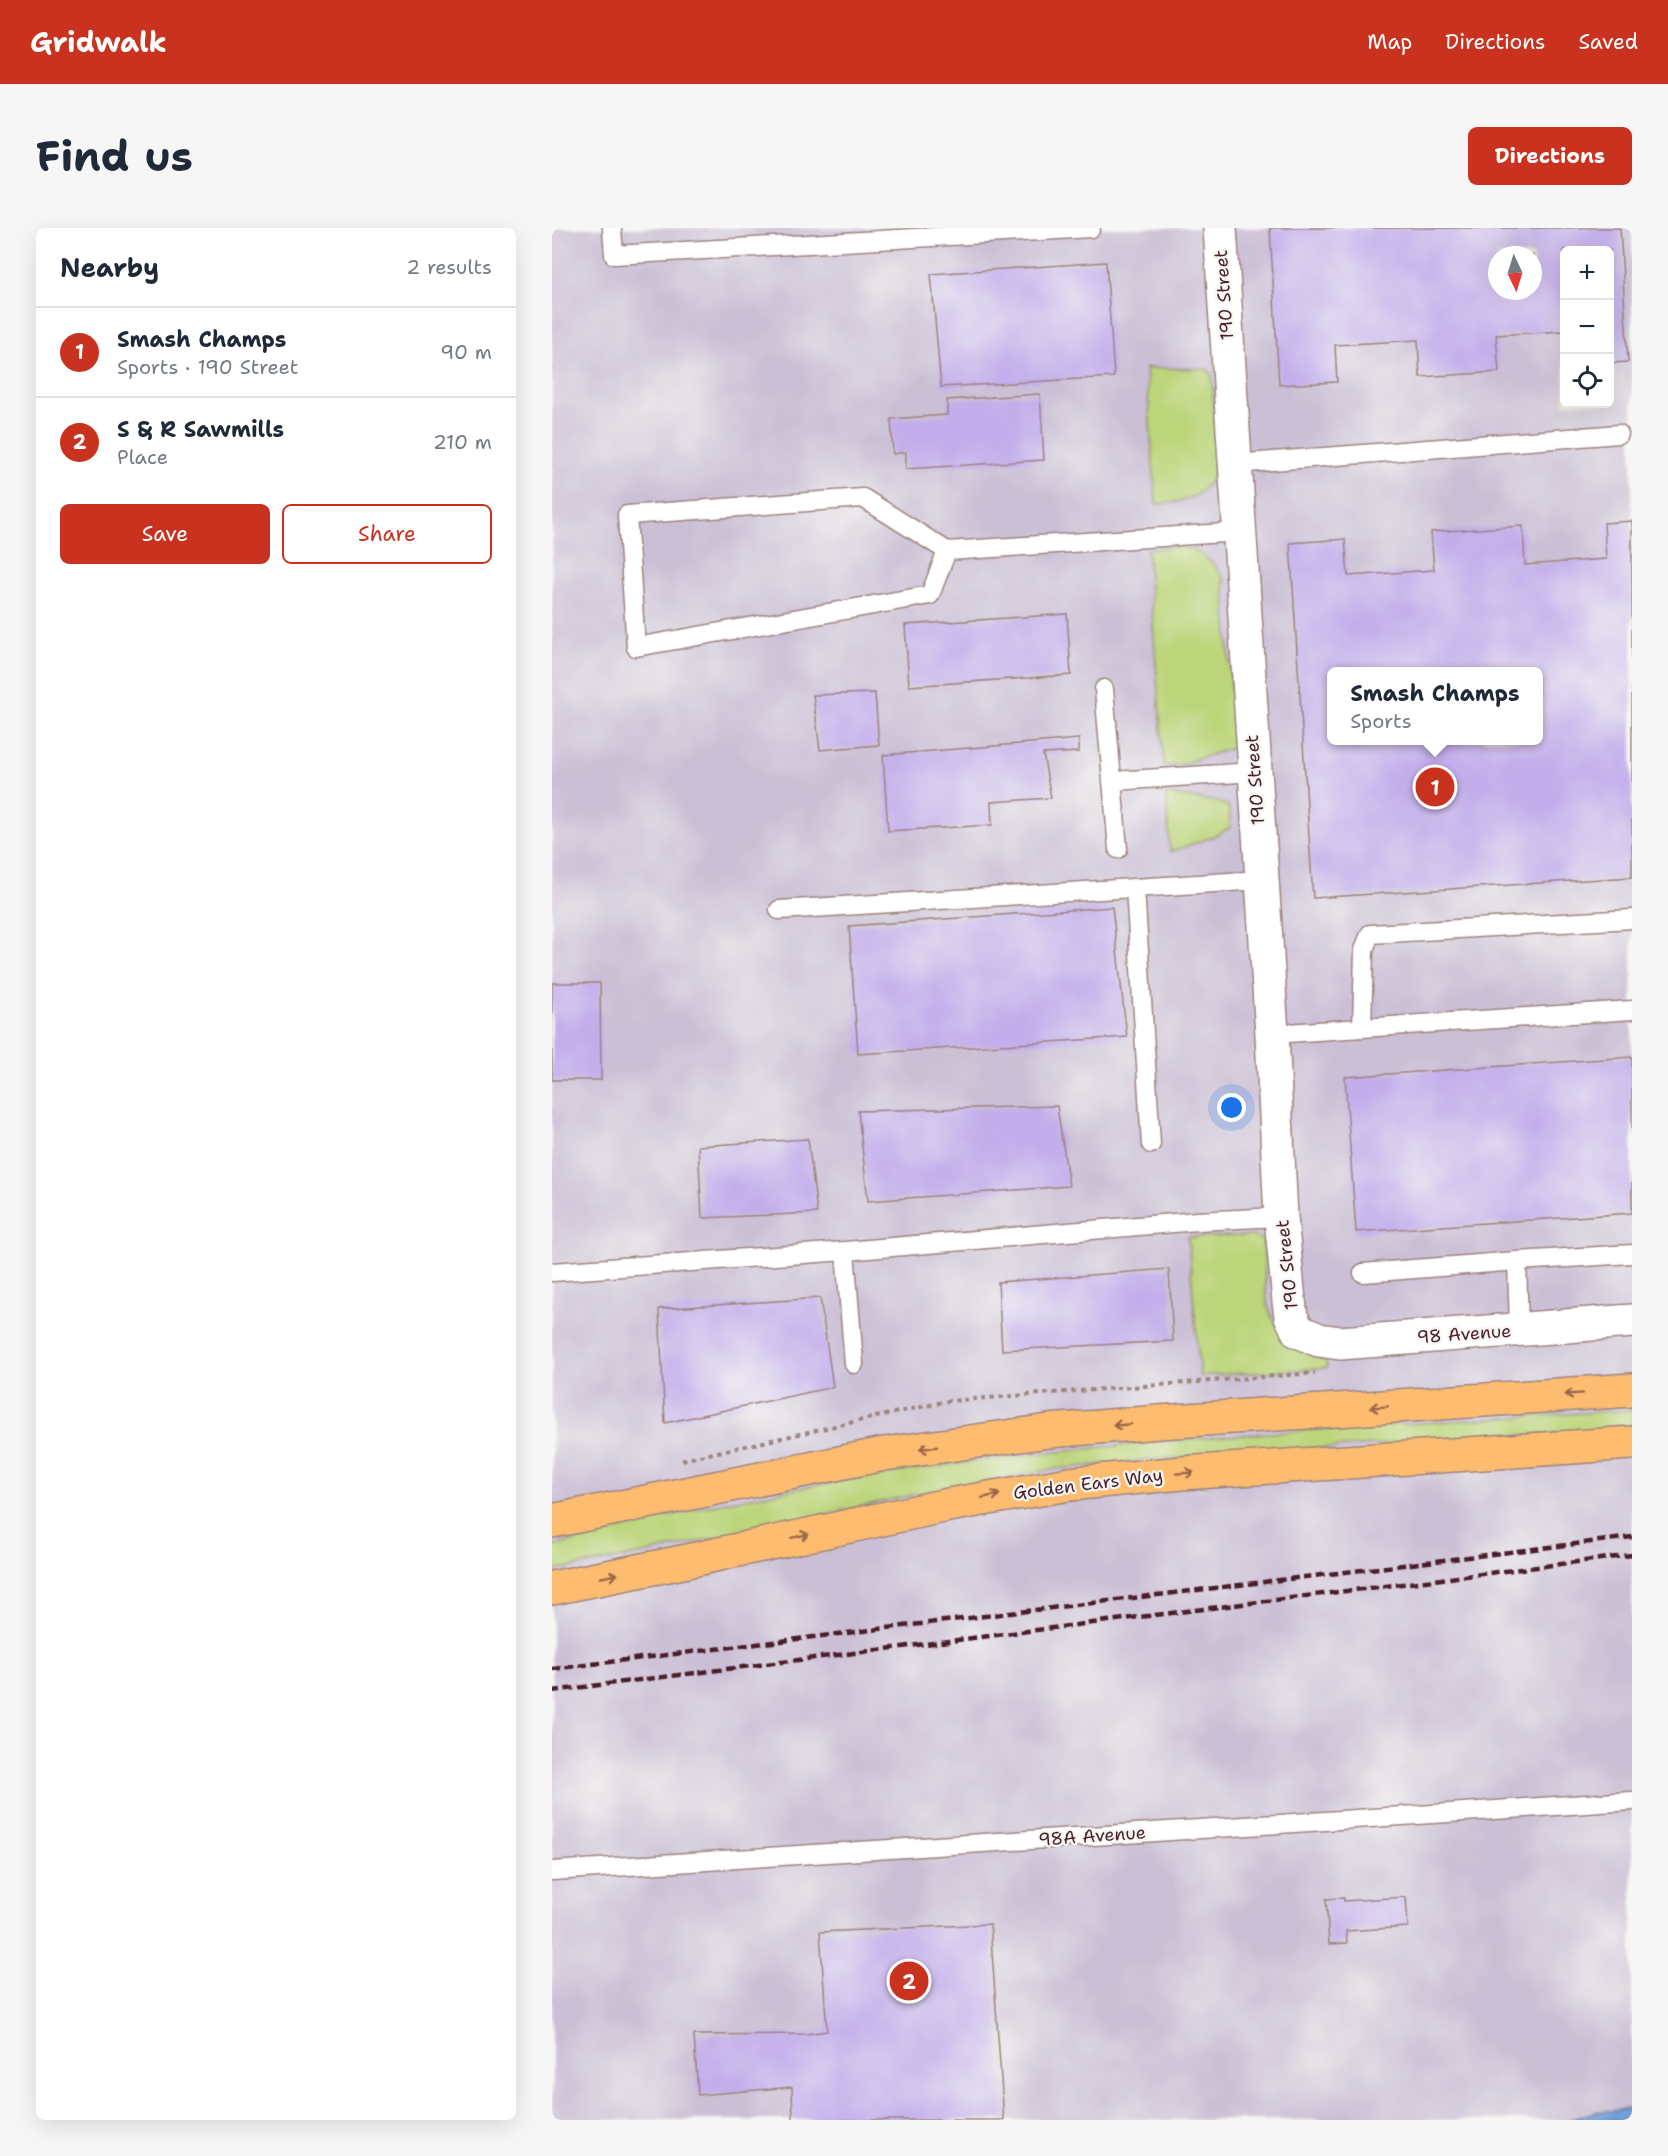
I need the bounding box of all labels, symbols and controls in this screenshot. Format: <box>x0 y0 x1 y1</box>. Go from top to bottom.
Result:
text: Gridwalk <box>30 23 167 61</box>
text: Map <box>1367 28 1412 56</box>
text: Directions <box>1445 28 1545 56</box>
text: Saved <box>1578 28 1638 56</box>
button: Directions <box>1468 127 1632 185</box>
text: Find us <box>36 128 193 184</box>
north arrow <box>1488 246 1542 300</box>
map controls <box>1560 246 1614 408</box>
button: + <box>1560 246 1614 300</box>
street label: 190 Street <box>1209 249 1239 341</box>
text: Nearby <box>60 250 159 285</box>
text: 2 results <box>406 254 492 280</box>
button: − <box>1560 300 1614 354</box>
text: Smash Champs <box>117 325 286 354</box>
text: 1 <box>75 339 84 365</box>
text: 90 m <box>440 339 492 365</box>
text: Sports · 190 Street <box>117 354 298 380</box>
button: locate <box>1560 354 1614 408</box>
text: S & R Sawmills <box>117 415 284 444</box>
text: 2 <box>73 429 87 455</box>
text: 210 m <box>433 429 492 455</box>
text: Place <box>117 444 168 470</box>
button: Save <box>60 504 270 564</box>
button: Share <box>282 504 492 564</box>
popup <box>1327 667 1543 745</box>
text: Smash Champs <box>1350 679 1520 708</box>
text: Sports <box>1350 708 1412 734</box>
street label: 190 Street <box>1240 734 1270 826</box>
pin: 1 <box>1416 764 1454 810</box>
your location <box>1217 1093 1246 1122</box>
street label: 190 Street <box>1270 1218 1304 1311</box>
street label: 98 Avenue <box>1416 1319 1512 1349</box>
one-way arrow <box>1564 1389 1584 1400</box>
one-way arrow <box>1370 1402 1390 1413</box>
one-way arrow <box>1112 1420 1132 1431</box>
one-way arrow <box>919 1442 938 1453</box>
street label: Golden Ears Way <box>1012 1463 1164 1505</box>
one-way arrow <box>1174 1468 1194 1479</box>
one-way arrow <box>981 1490 1000 1501</box>
one-way arrow <box>790 1530 809 1541</box>
one-way arrow <box>599 1570 619 1581</box>
street label: 98A Avenue <box>1037 1820 1147 1852</box>
pin: 2 <box>890 1958 928 2004</box>

